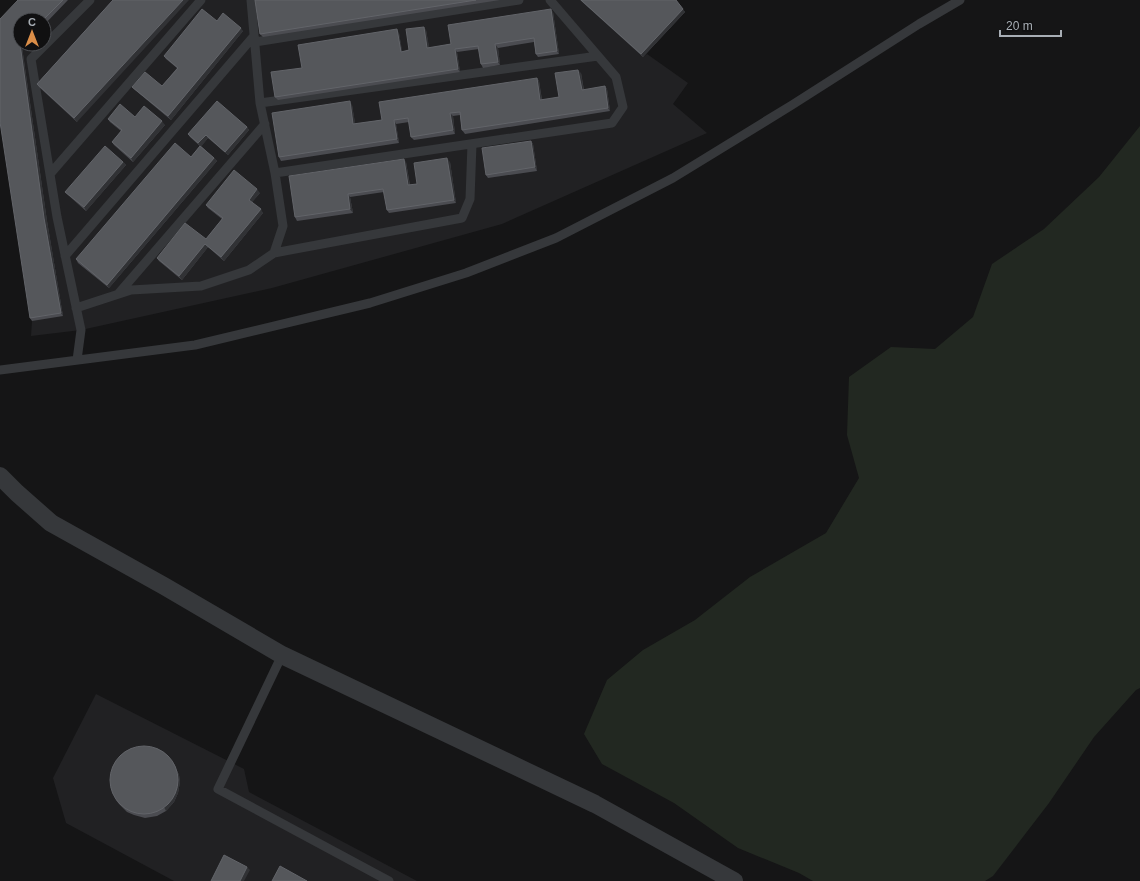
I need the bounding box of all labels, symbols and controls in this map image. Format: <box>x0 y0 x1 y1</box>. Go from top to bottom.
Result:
north arrow <box>12 12 52 52</box>
scale bar <box>1000 12 1061 38</box>
text: С <box>28 16 36 28</box>
text: 20 m <box>1006 19 1033 33</box>

